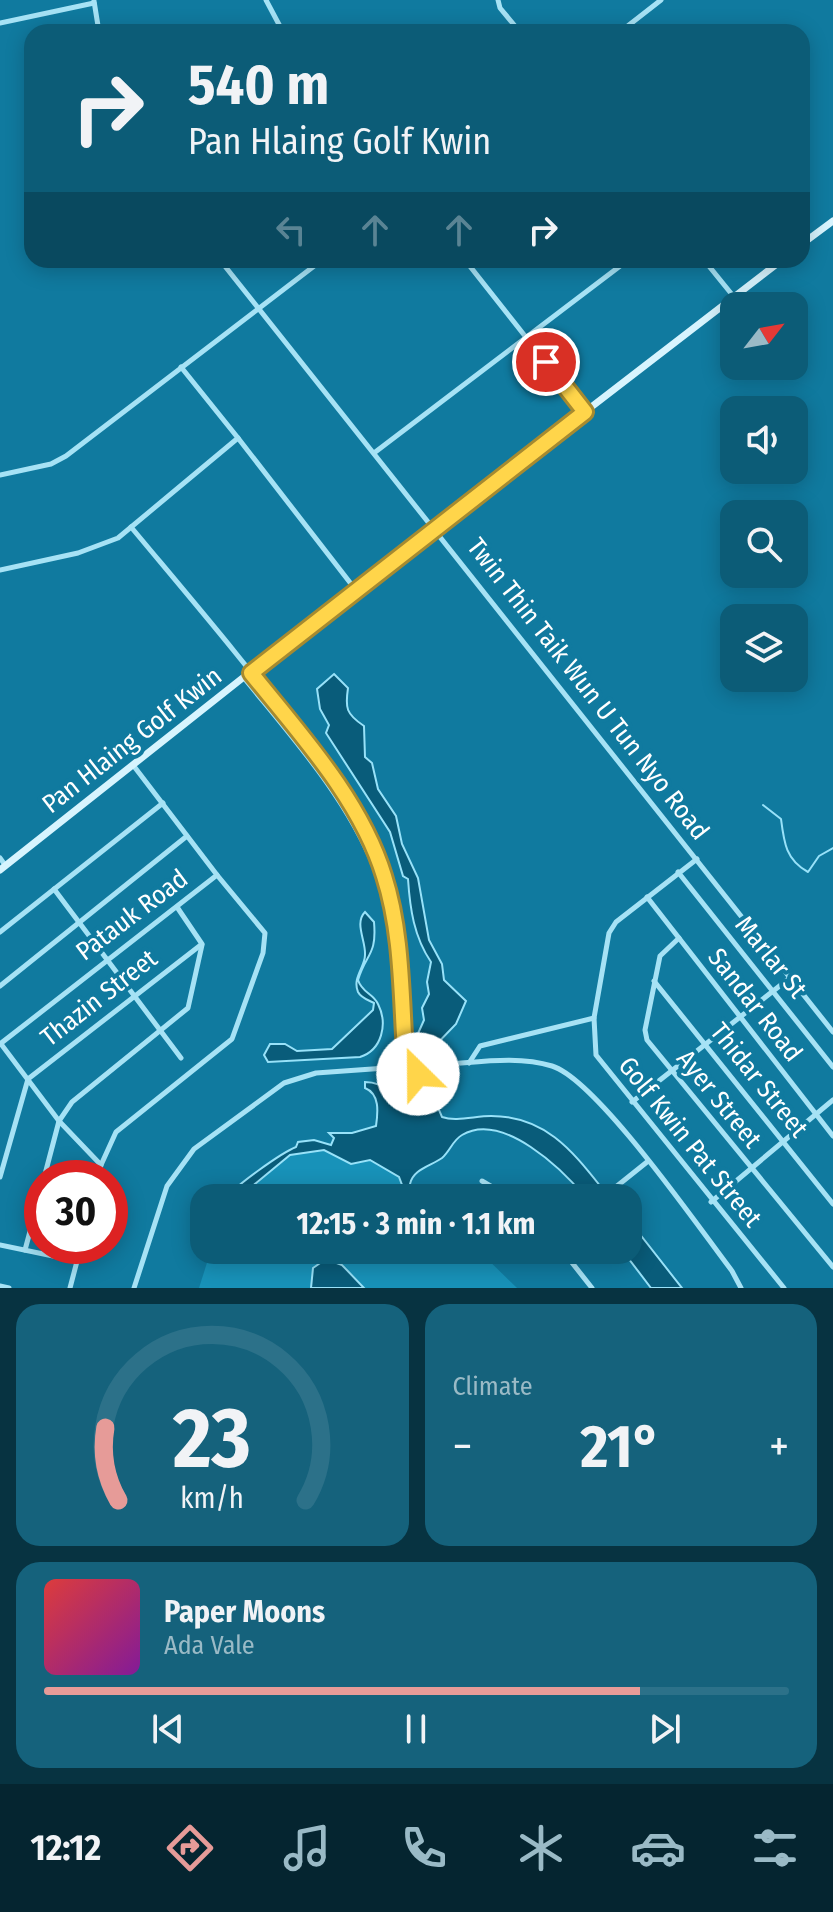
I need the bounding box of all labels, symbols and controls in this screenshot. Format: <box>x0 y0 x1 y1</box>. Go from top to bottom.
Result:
text: 540 m <box>188 52 329 119</box>
icon: right <box>56 56 160 160</box>
text: Pan Hlaing Golf Kwin <box>188 120 491 164</box>
icon: left <box>269 208 313 252</box>
icon: ahead <box>353 208 397 252</box>
icon: ahead <box>437 208 481 252</box>
icon: right <box>521 208 565 252</box>
north arrow <box>720 292 808 380</box>
map controls <box>720 292 808 692</box>
pin <box>512 328 580 396</box>
icon: arrive <box>524 340 568 384</box>
button: sound <box>720 396 808 484</box>
button: search <box>720 500 808 588</box>
street label: Twin Thin Taik Wun U Tun Nyo Road <box>461 532 715 846</box>
button: layers <box>720 604 808 692</box>
street label: Pan Hlaing Golf Kwin <box>36 660 228 820</box>
street label: Patauk Road <box>70 863 194 967</box>
street label: Marlar St <box>729 910 814 1005</box>
street label: Sandar Road <box>701 942 809 1068</box>
street label: Thazin Street <box>35 943 164 1053</box>
street label: Thidar Street <box>704 1017 815 1144</box>
position arrow <box>376 1032 460 1116</box>
street label: Ayer Street <box>670 1044 768 1155</box>
street label: Golf Kwin Pat Street <box>612 1051 768 1234</box>
speed limit sign: 30 <box>24 1160 128 1264</box>
text: 12:15 · 3 min · 1.1 km <box>296 1206 536 1242</box>
text: Climate <box>453 1371 533 1402</box>
text: 23 <box>172 1389 251 1489</box>
text: 21° <box>581 1411 661 1483</box>
text: − <box>453 1420 472 1473</box>
text: + <box>769 1420 789 1473</box>
text: km/h <box>180 1481 244 1516</box>
text: Paper Moons <box>164 1594 325 1630</box>
text: Ada Vale <box>164 1630 255 1661</box>
icon: previous <box>146 1707 190 1751</box>
icon: pause <box>394 1707 438 1751</box>
icon: next <box>643 1707 687 1751</box>
icon: directions <box>162 1820 218 1876</box>
icon: music <box>279 1820 335 1876</box>
icon: phone <box>396 1820 452 1876</box>
icon: climate <box>513 1820 569 1876</box>
icon: car <box>630 1820 686 1876</box>
icon: filters <box>747 1820 803 1876</box>
text: 12:12 <box>30 1826 101 1870</box>

